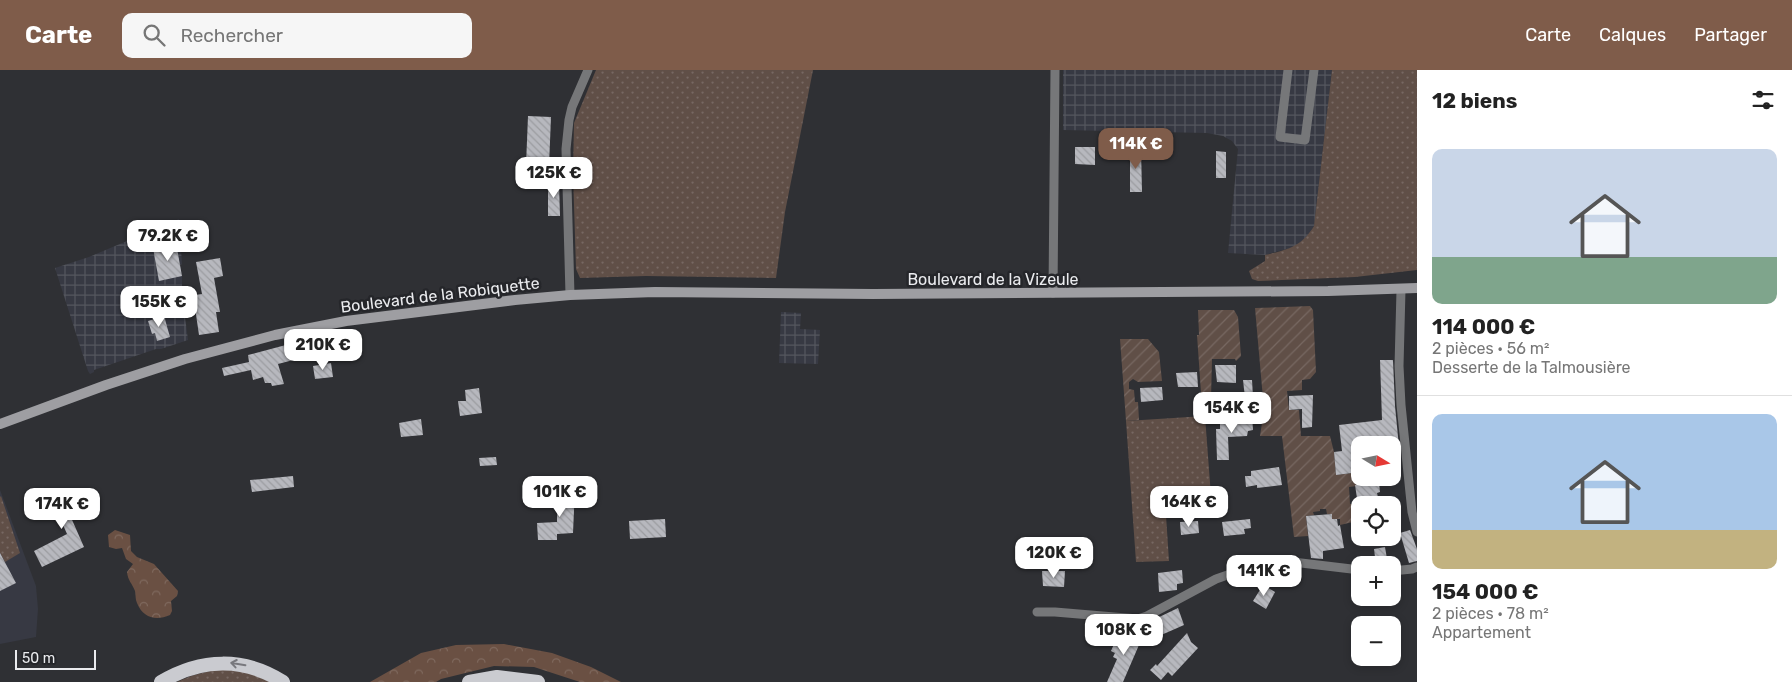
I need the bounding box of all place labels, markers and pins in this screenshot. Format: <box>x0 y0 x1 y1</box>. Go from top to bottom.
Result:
pin: 114K € <box>1095 128 1177 170</box>
pin: 125K € <box>513 156 595 199</box>
pin: 79.2K € <box>122 220 214 262</box>
pin: 155K € <box>118 286 200 328</box>
pin: 210K € <box>282 328 364 371</box>
pin: 154K € <box>1191 392 1273 434</box>
pin: 101K € <box>519 476 601 518</box>
pin: 164K € <box>1148 486 1230 528</box>
pin: 174K € <box>21 488 103 530</box>
pin: 120K € <box>1013 536 1095 579</box>
pin: 141K € <box>1223 554 1305 597</box>
pin: 108K € <box>1083 614 1165 656</box>

